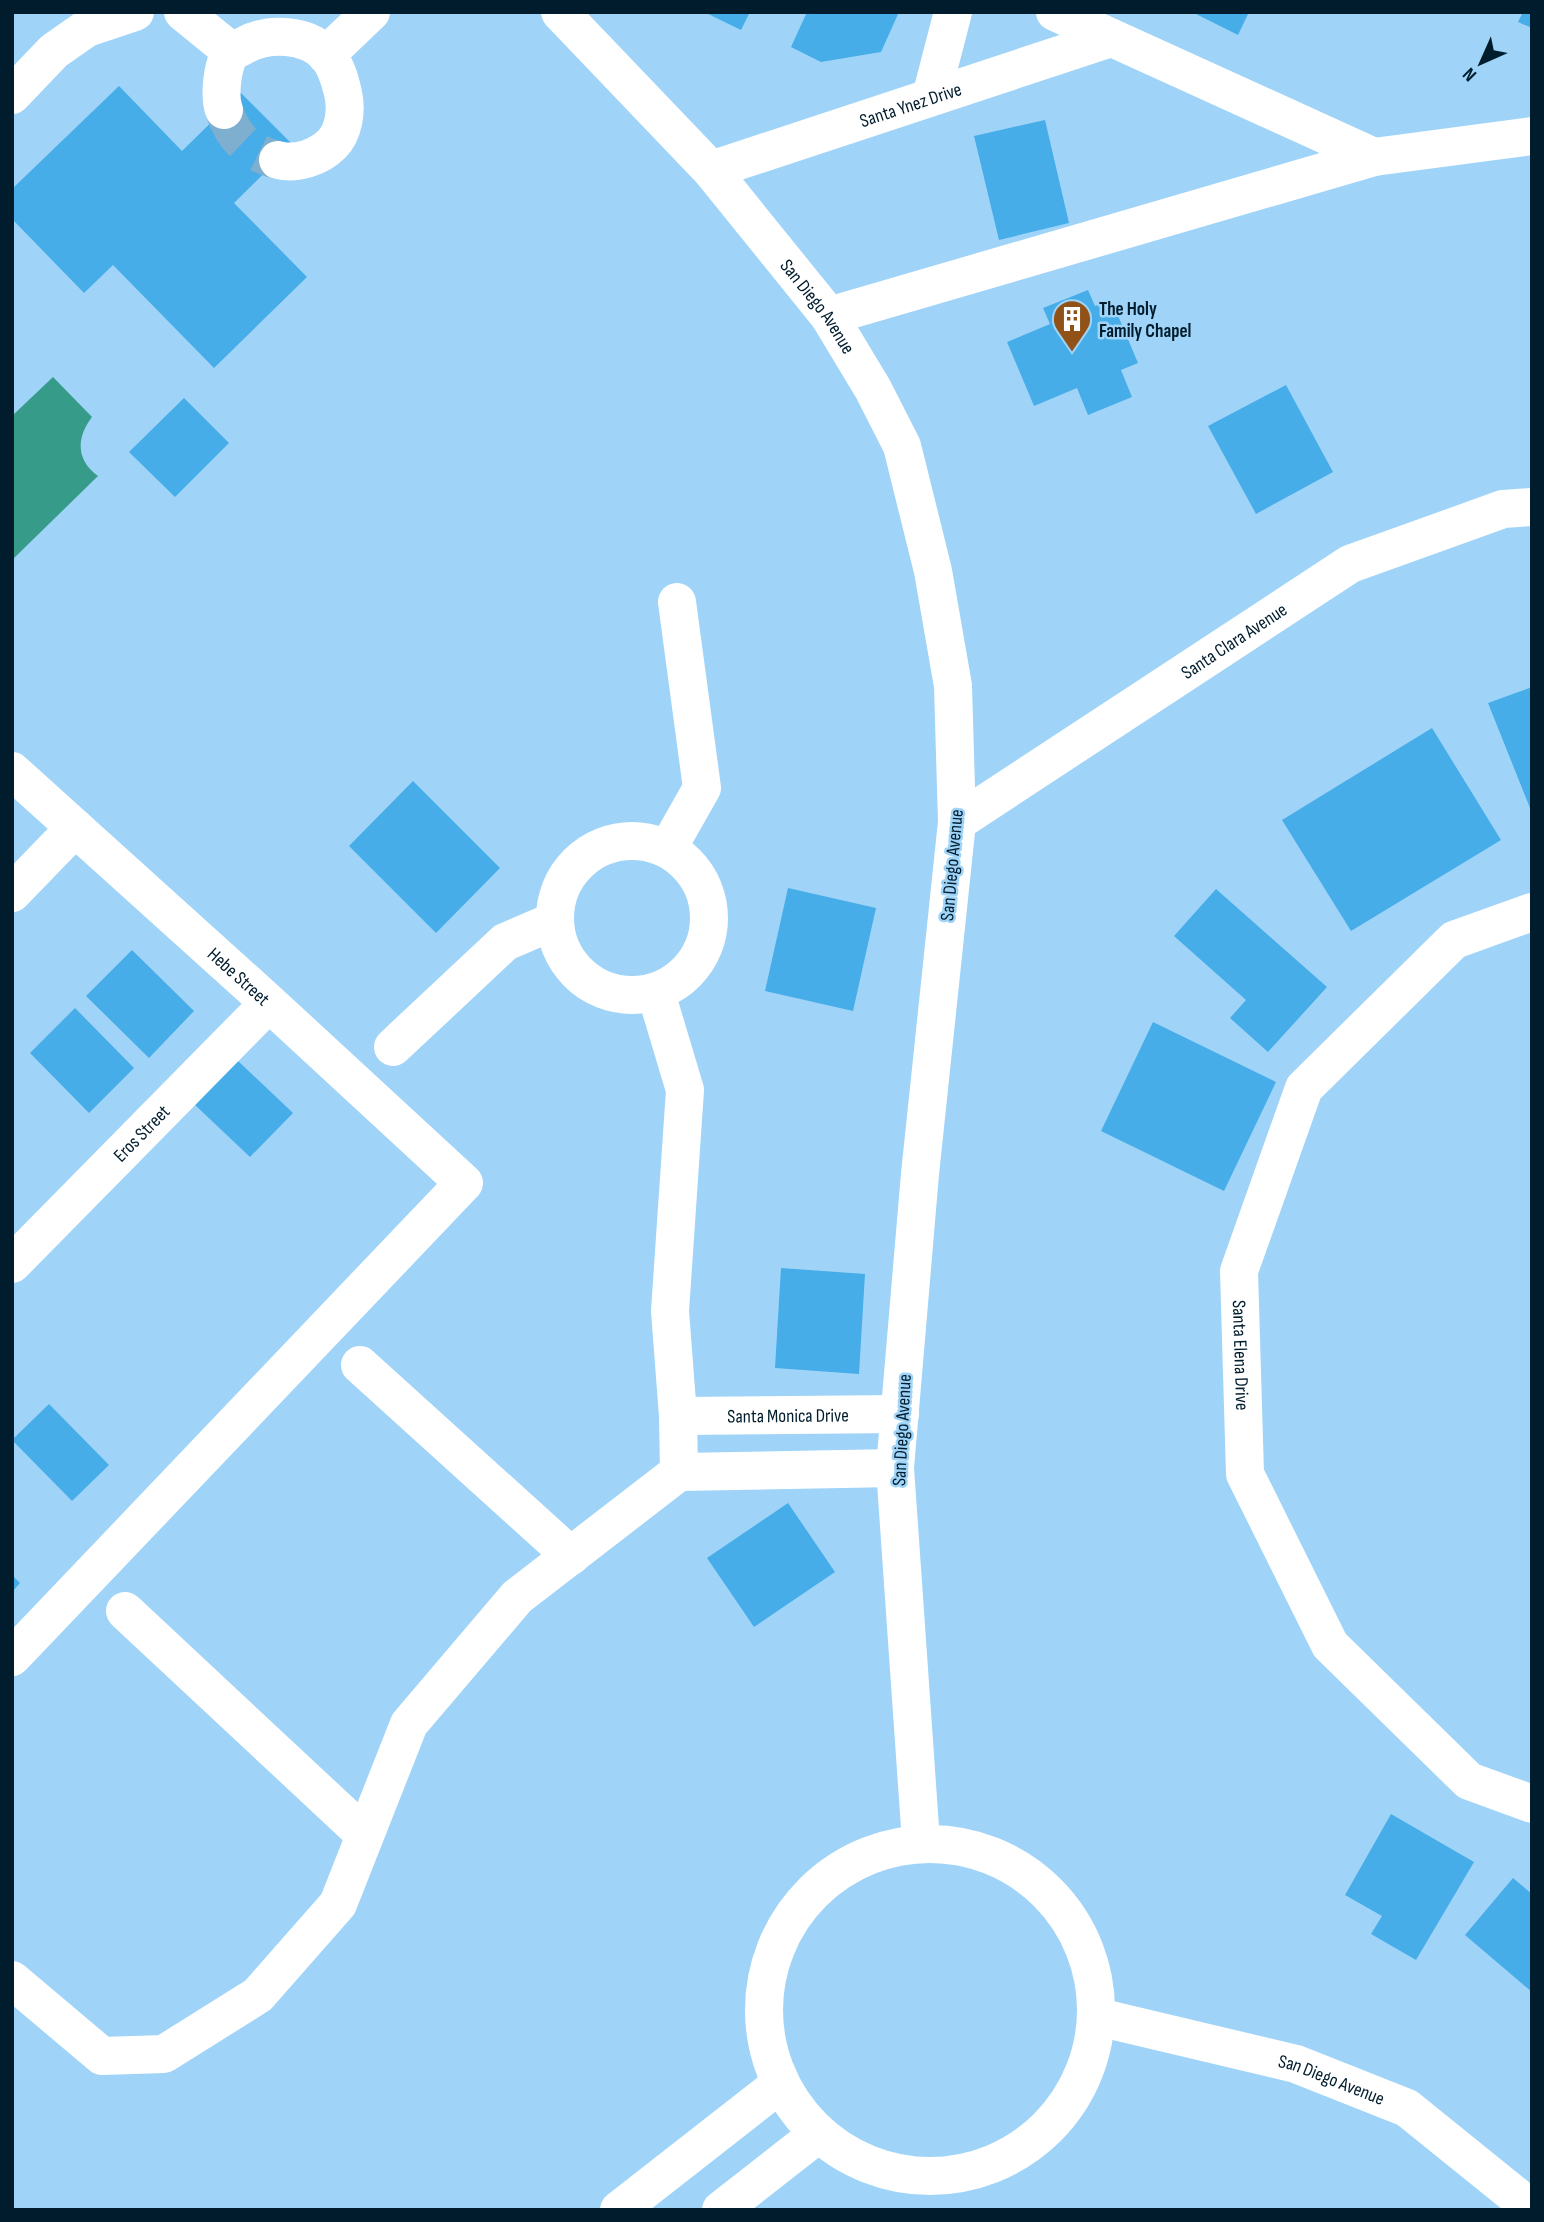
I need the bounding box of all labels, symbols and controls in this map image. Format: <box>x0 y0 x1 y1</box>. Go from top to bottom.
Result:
north arrow <box>1446 28 1516 98</box>
text: N <box>1458 62 1482 86</box>
street label: Santa Ynez Drive <box>857 78 965 133</box>
street label: San Diego Avenue <box>775 255 859 358</box>
building icon: The Holy Family Chapel <box>1051 298 1093 353</box>
place label: The Holy Family Chapel <box>1099 298 1191 343</box>
street label: Santa Clara Avenue <box>1177 599 1292 685</box>
street label: San Diego Avenue <box>936 808 969 922</box>
street label: Hebe Street <box>202 943 274 1011</box>
street label: Eros Street <box>109 1100 175 1167</box>
street label: Santa Elena Drive <box>1227 1300 1253 1411</box>
street label: San Diego Avenue <box>888 1374 917 1487</box>
street label: Santa Monica Drive <box>727 1404 849 1429</box>
street label: San Diego Avenue <box>1276 2050 1388 2111</box>

